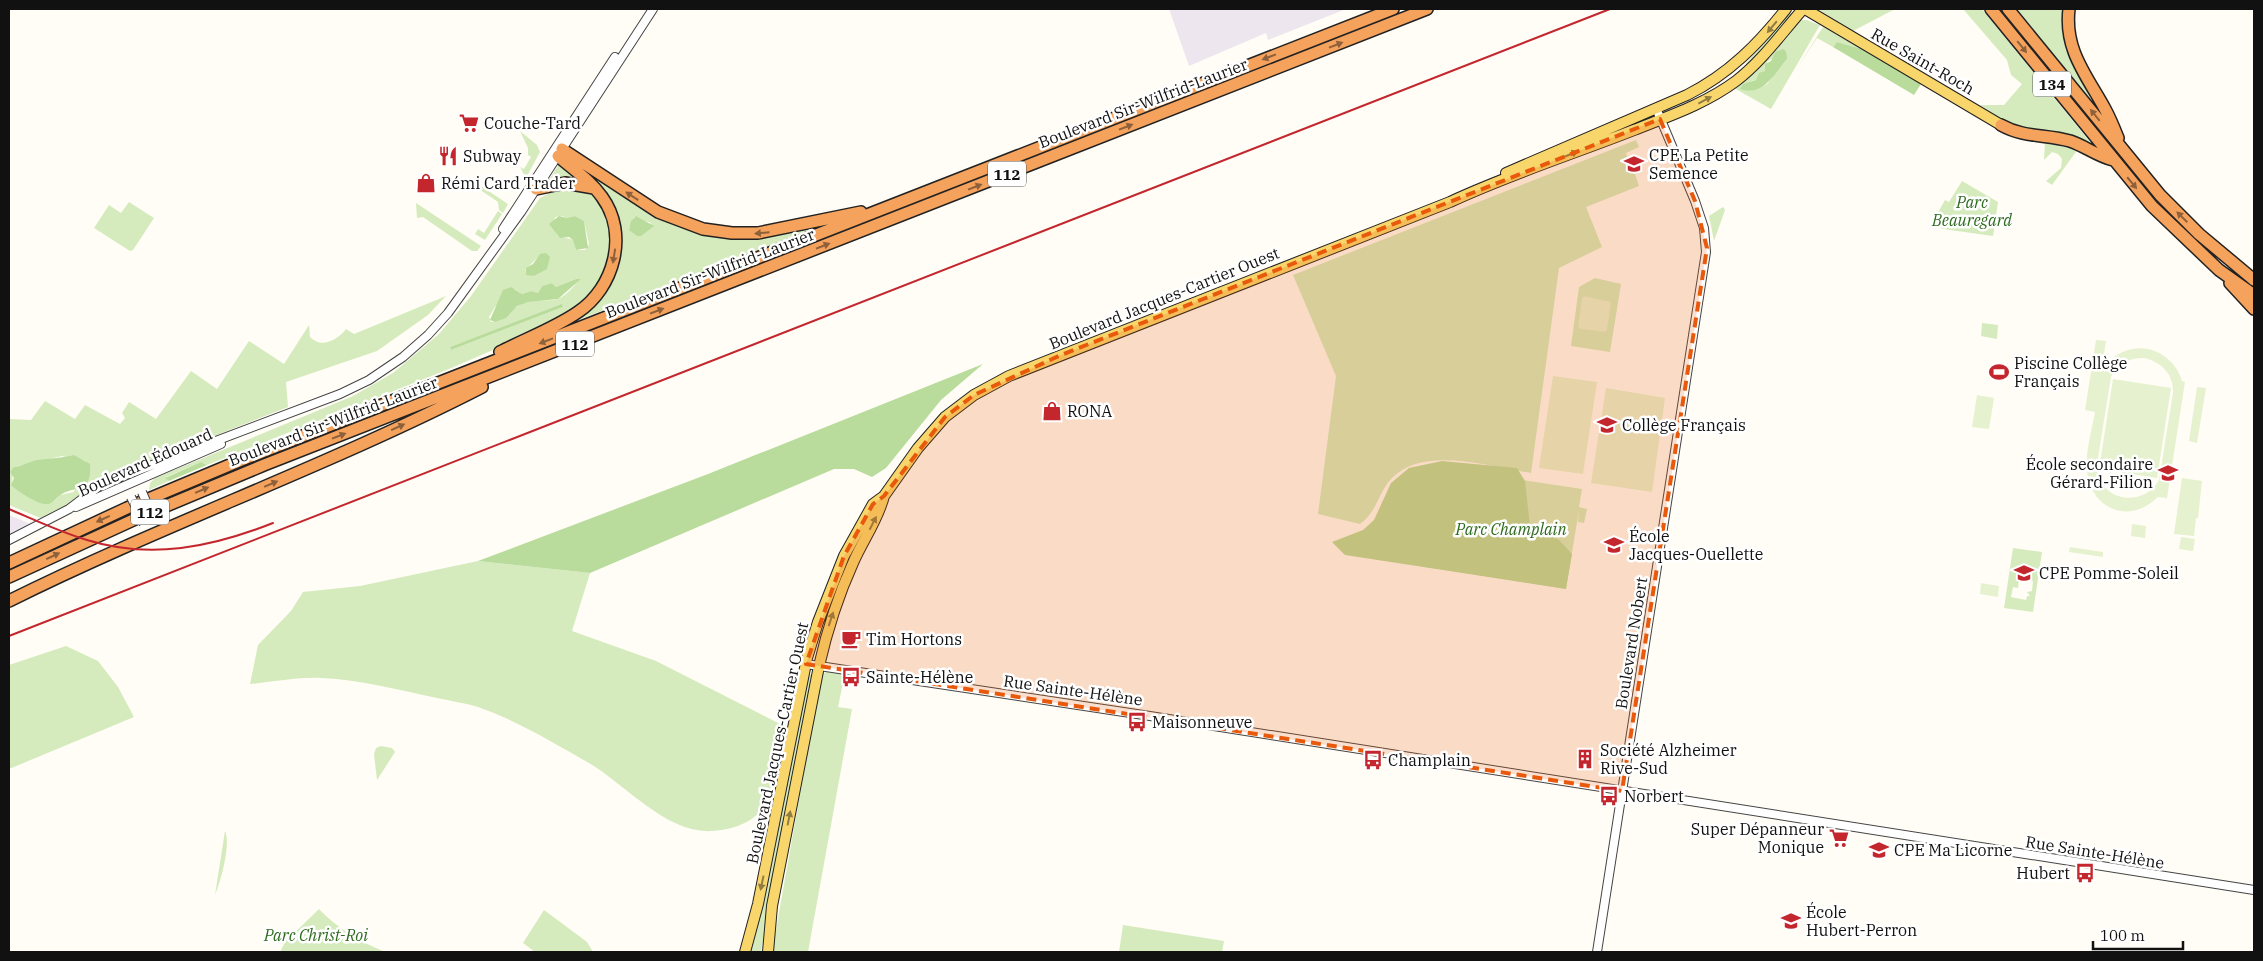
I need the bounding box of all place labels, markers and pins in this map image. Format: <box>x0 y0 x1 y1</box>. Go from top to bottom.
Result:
supermarket icon: Couche-Tard <box>458 112 480 134</box>
place label: Couche-Tard <box>484 113 581 133</box>
restaurant icon: Subway <box>437 145 459 167</box>
place label: CPE La Petite Semence <box>1649 145 1748 183</box>
place label: Subway <box>463 146 522 166</box>
school or university icon: CPE La Petite Semence <box>1623 153 1645 175</box>
shop icon: Rémi Card Trader <box>415 172 437 194</box>
place label: Rémi Card Trader <box>441 173 575 193</box>
place label: Piscine Collège Français <box>2014 353 2127 391</box>
sports icon: Piscine Collège Français <box>1988 361 2010 383</box>
shop icon: RONA <box>1041 400 1063 422</box>
place label: RONA <box>1067 401 1112 421</box>
school or university icon: Collège Français <box>1596 414 1618 436</box>
place label: Collège Français <box>1622 415 1746 435</box>
place label: École secondaire Gérard-Filion <box>2026 453 2153 492</box>
school or university icon: École secondaire Gérard-Filion <box>2157 462 2179 484</box>
place label: École Jacques-Ouellette <box>1629 525 1763 564</box>
school or university icon: École Jacques-Ouellette <box>1603 534 1625 556</box>
school or university icon: CPE Pomme-Soleil <box>2013 562 2035 584</box>
place label: CPE Pomme-Soleil <box>2039 563 2179 583</box>
cafe icon: Tim Hortons <box>840 628 862 650</box>
place label: Tim Hortons <box>866 629 962 649</box>
bus stop icon: Sainte-Hélène <box>840 666 862 688</box>
place label: Sainte-Hélène <box>866 667 973 687</box>
bus stop icon: Maisonneuve <box>1126 711 1148 733</box>
place label: Maisonneuve <box>1152 712 1252 732</box>
place label: Société Alzheimer Rive-Sud <box>1600 740 1737 778</box>
building icon: Société Alzheimer Rive-Sud <box>1574 748 1596 770</box>
bus stop icon: Champlain <box>1362 749 1384 771</box>
place label: Champlain <box>1388 750 1471 770</box>
bus stop icon: Norbert <box>1598 785 1620 807</box>
place label: Norbert <box>1624 786 1684 806</box>
place label: Super Dépanneur Monique <box>1691 819 1824 857</box>
supermarket icon: Super Dépanneur Monique <box>1828 827 1850 849</box>
school or university icon: CPE Ma Licorne <box>1868 839 1890 861</box>
place label: CPE Ma Licorne <box>1894 840 2012 860</box>
bus stop icon: Hubert <box>2074 862 2096 884</box>
place label: Hubert <box>2016 863 2070 883</box>
place label: École Hubert-Perron <box>1806 901 1917 940</box>
school or university icon: École Hubert-Perron <box>1780 910 1802 932</box>

